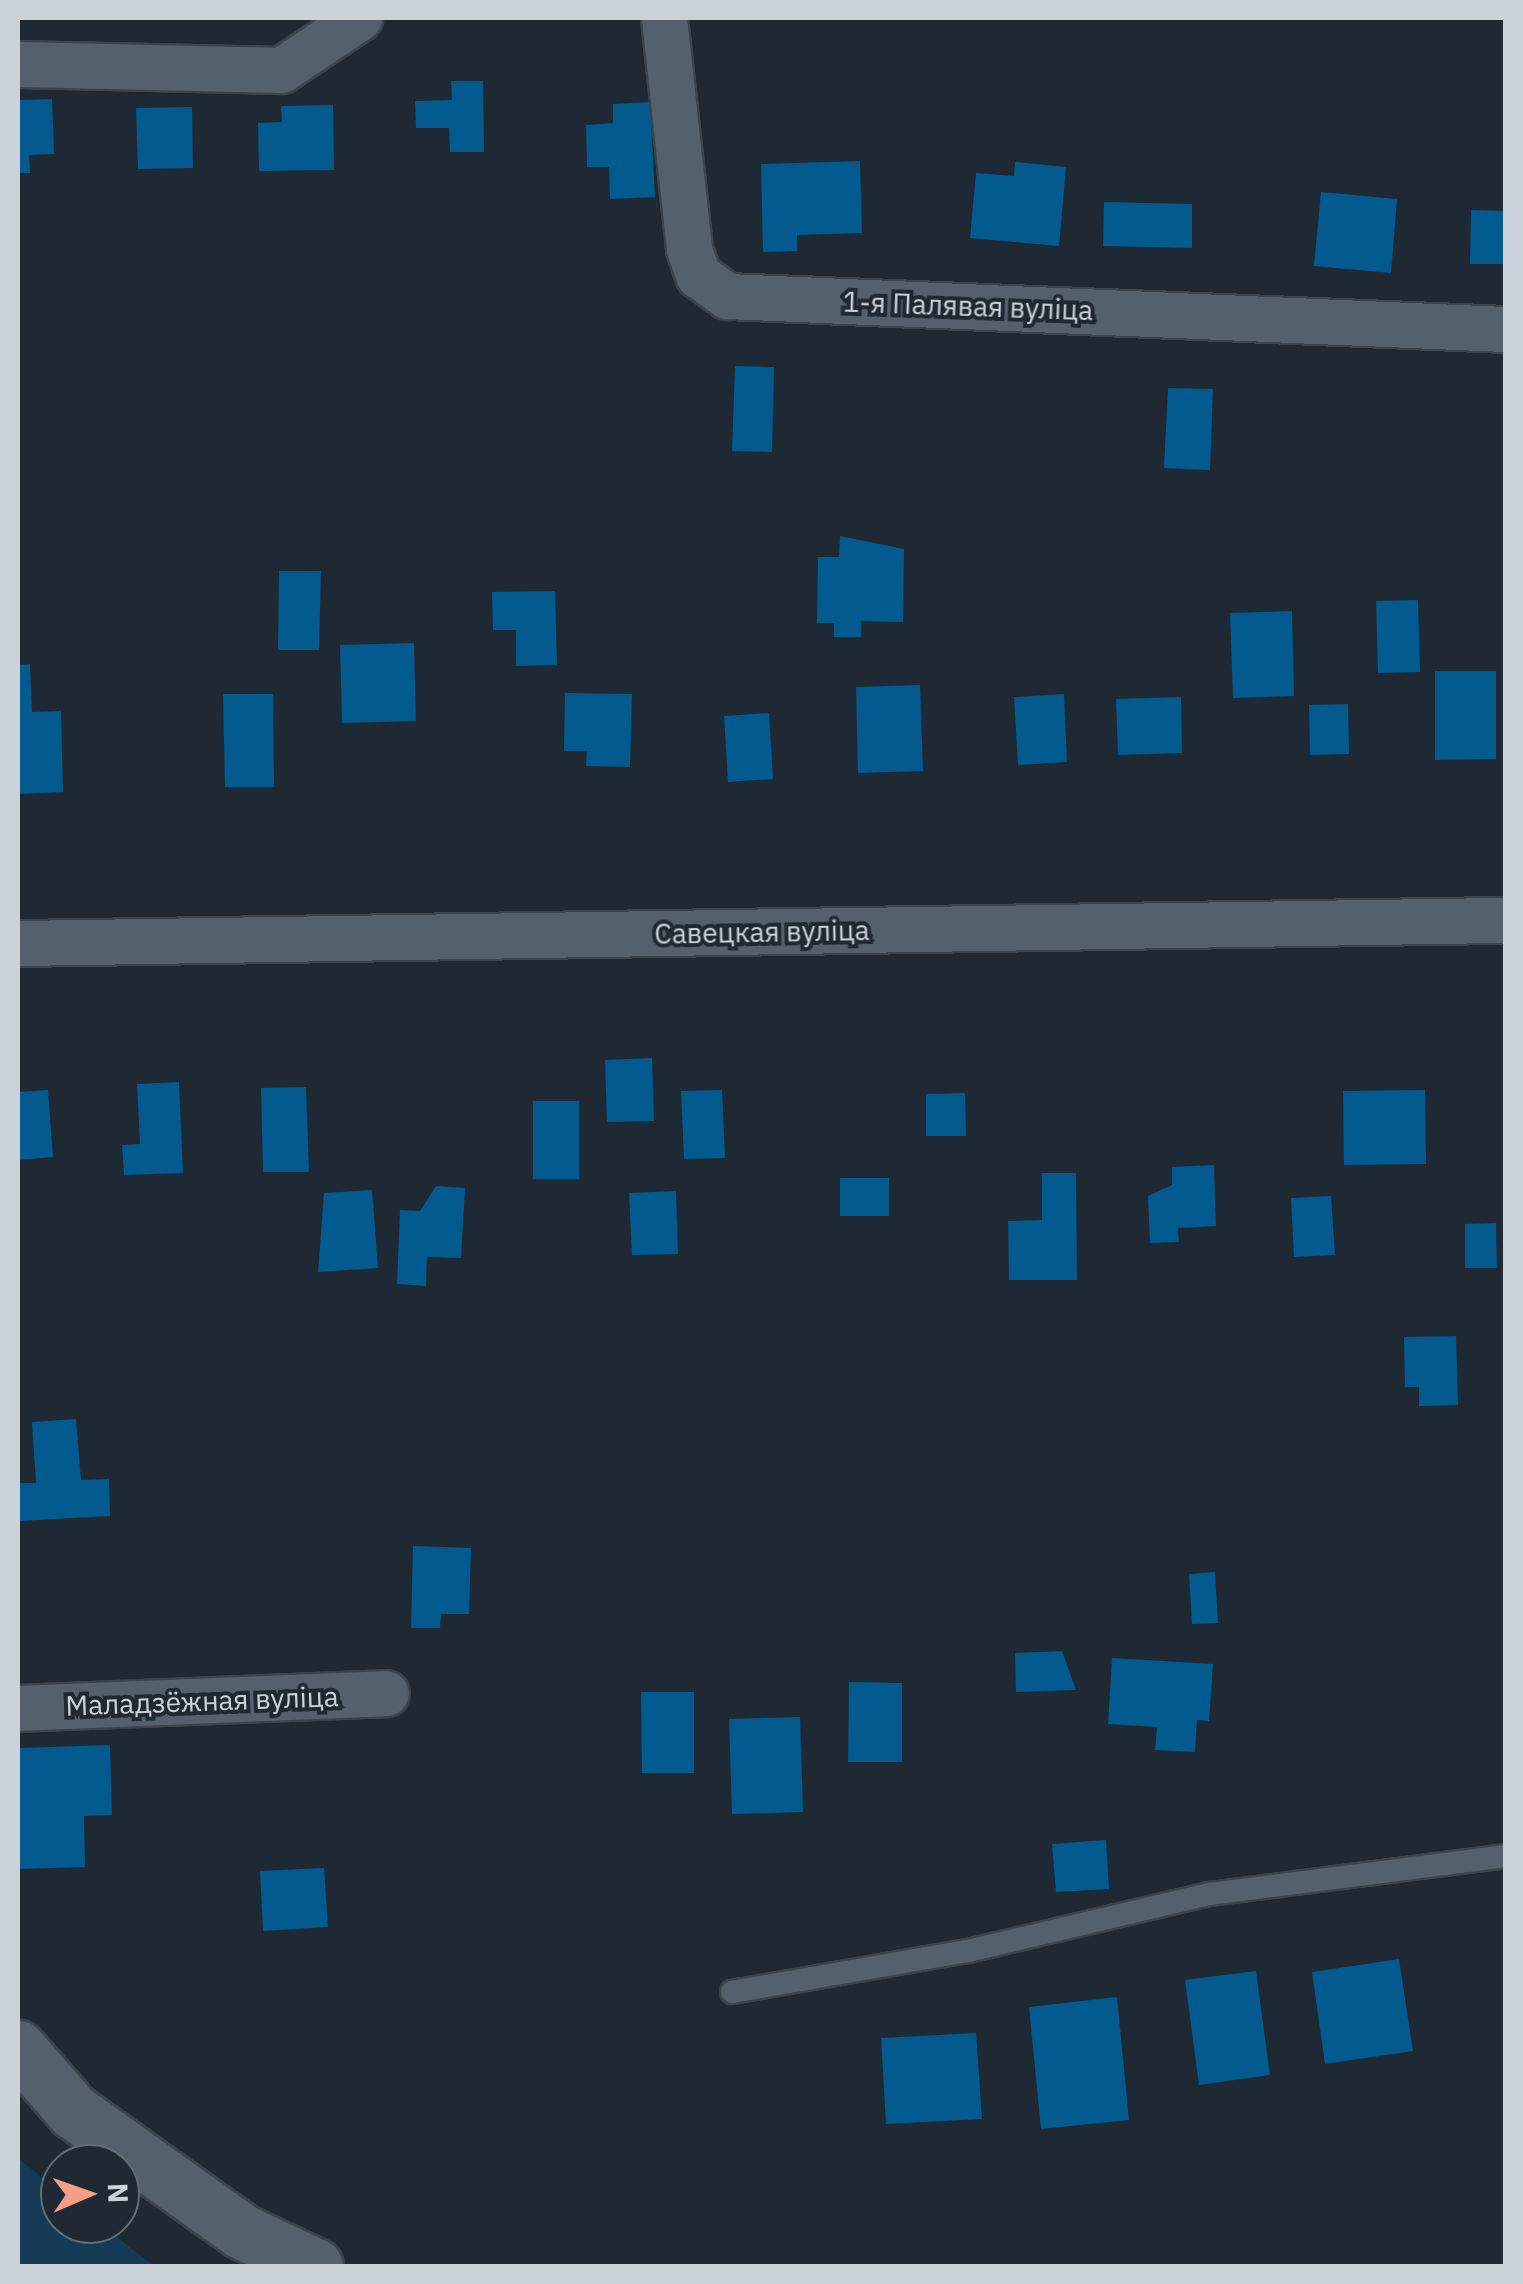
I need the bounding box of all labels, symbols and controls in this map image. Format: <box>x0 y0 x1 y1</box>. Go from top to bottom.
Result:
street label: 1-я Палявая вуліца <box>842 285 1094 327</box>
street label: Савецкая вуліца <box>654 913 870 951</box>
street label: Маладзёжная вуліца <box>65 1679 339 1723</box>
north arrow <box>40 2144 140 2244</box>
text: N <box>100 2182 137 2204</box>

